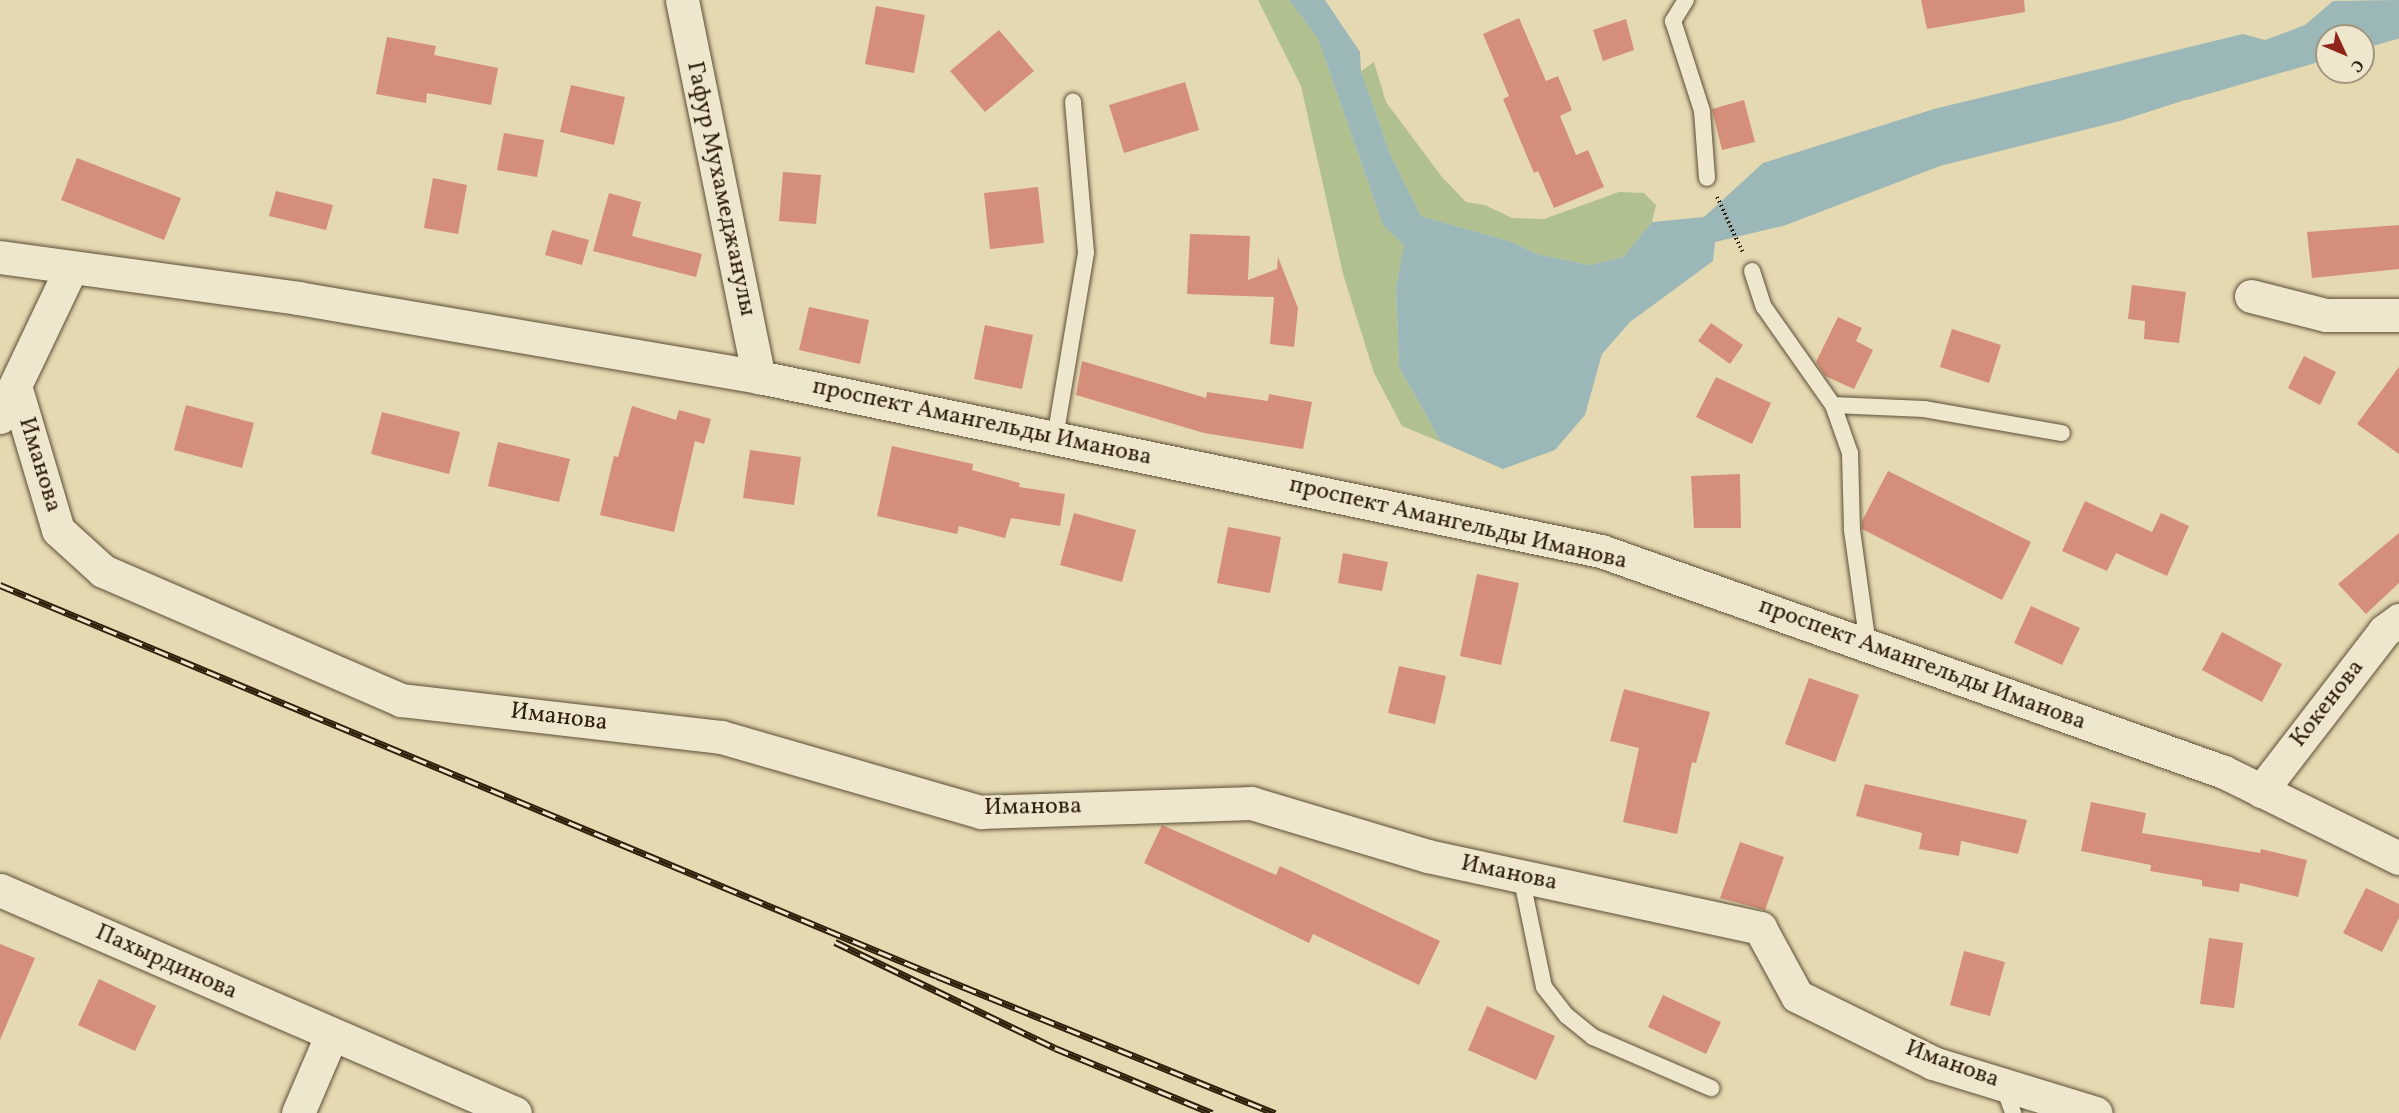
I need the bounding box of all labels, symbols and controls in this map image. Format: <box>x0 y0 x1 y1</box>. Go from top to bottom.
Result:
north arrow <box>2315 24 2375 84</box>
text: С <box>2345 54 2368 76</box>
street label: Гафур Мухамеджанулы <box>679 59 761 319</box>
street label: проспект Амангельды Иманова <box>810 373 1154 473</box>
street label: Иманова <box>11 414 67 516</box>
street label: проспект Амангельды Иманова <box>1286 471 1630 577</box>
street label: проспект Амангельды Иманова <box>1754 592 2090 738</box>
street label: Кокенова <box>2285 654 2371 754</box>
street label: Иманова <box>509 698 609 738</box>
street label: Иманова <box>984 793 1082 823</box>
street label: Иманова <box>1458 850 1560 898</box>
street label: Пахырдинова <box>91 919 241 1007</box>
street label: Иманова <box>1901 1035 2003 1095</box>

